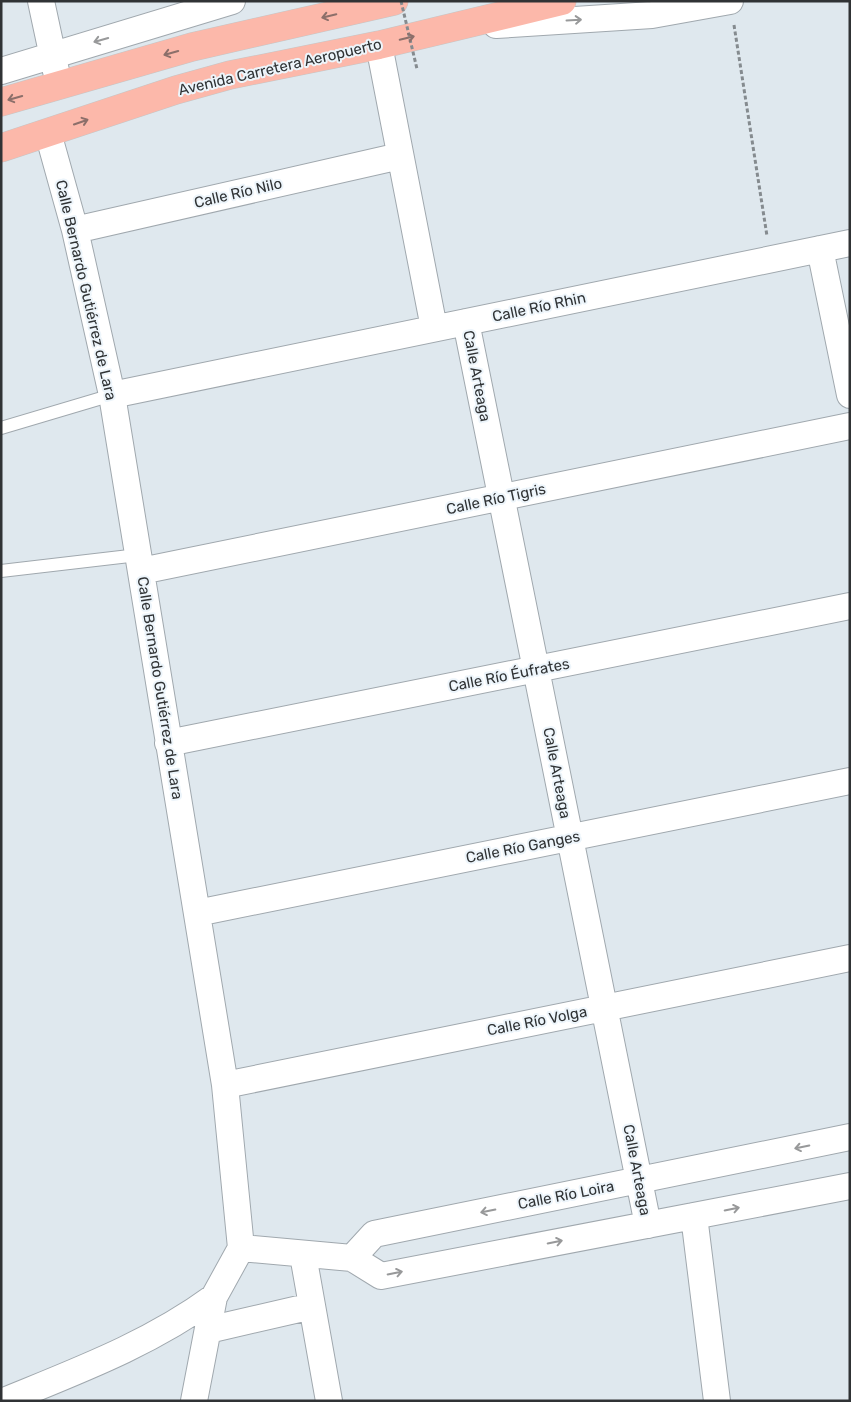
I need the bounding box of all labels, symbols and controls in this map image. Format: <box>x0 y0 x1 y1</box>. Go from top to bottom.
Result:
one-way arrow <box>322 12 338 21</box>
one-way arrow <box>565 16 581 25</box>
one-way arrow <box>399 33 415 42</box>
one-way arrow <box>94 35 110 45</box>
street label: Avenida Carretera Aeropuerto <box>177 35 383 99</box>
one-way arrow <box>163 49 179 59</box>
one-way arrow <box>7 94 23 103</box>
one-way arrow <box>73 117 89 127</box>
street label: Calle Río Nilo <box>192 174 284 212</box>
street label: Calle Bernardo Gutiérrez de Lara <box>52 178 120 402</box>
street label: Calle Río Rhin <box>491 288 587 326</box>
street label: Calle Arteaga <box>459 329 495 423</box>
street label: Calle Río Tigris <box>445 480 548 518</box>
street label: Calle Bernardo Gutiérrez de Lara <box>133 575 187 801</box>
street label: Calle Río Éufrates <box>447 654 571 696</box>
street label: Calle Arteaga <box>539 726 575 820</box>
street label: Calle Río Ganges <box>464 827 582 867</box>
street label: Calle Río Volga <box>485 1002 589 1040</box>
street label: Calle Arteaga <box>619 1123 655 1217</box>
one-way arrow <box>794 1143 810 1152</box>
street label: Calle Río Loira <box>516 1177 616 1213</box>
one-way arrow <box>724 1204 740 1213</box>
one-way arrow <box>481 1207 497 1216</box>
one-way arrow <box>547 1237 563 1247</box>
one-way arrow <box>387 1267 403 1277</box>

